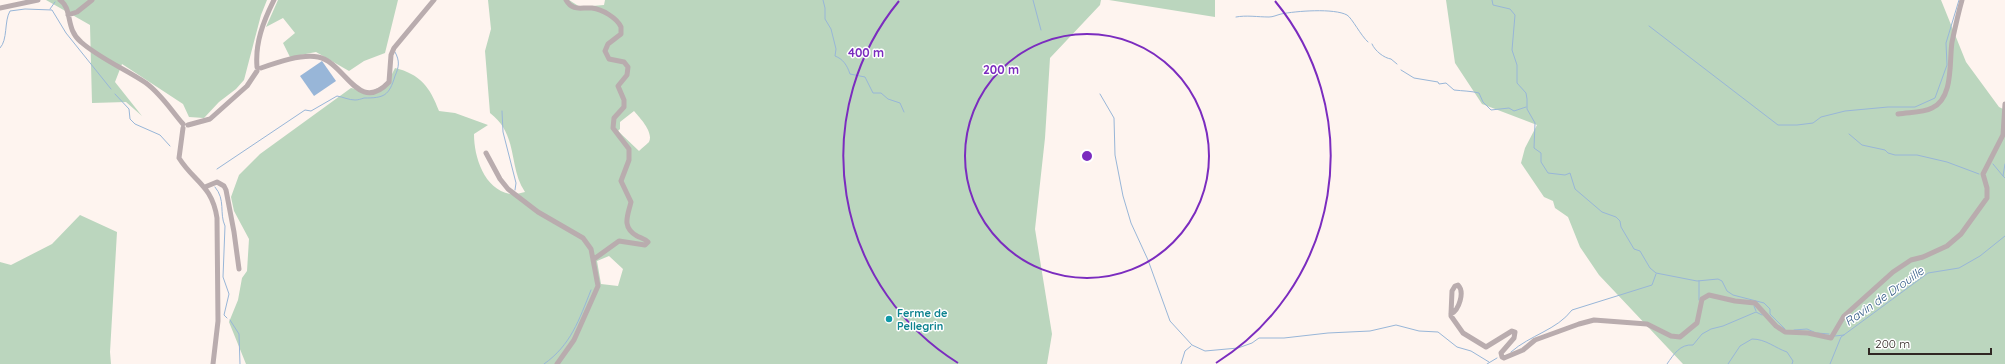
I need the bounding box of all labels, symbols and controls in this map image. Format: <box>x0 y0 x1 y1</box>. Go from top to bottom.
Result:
text: 400 m <box>848 45 884 60</box>
text: 200 m <box>983 62 1019 77</box>
centre of rings <box>1080 149 1094 163</box>
water label: Ravin de Drouille <box>1841 262 1928 329</box>
place label: Ferme de Pellegrin <box>897 306 948 333</box>
marker: Ferme de Pellegrin <box>884 314 894 324</box>
scale bar <box>1869 330 1991 356</box>
text: 200 m <box>1875 336 1910 351</box>

